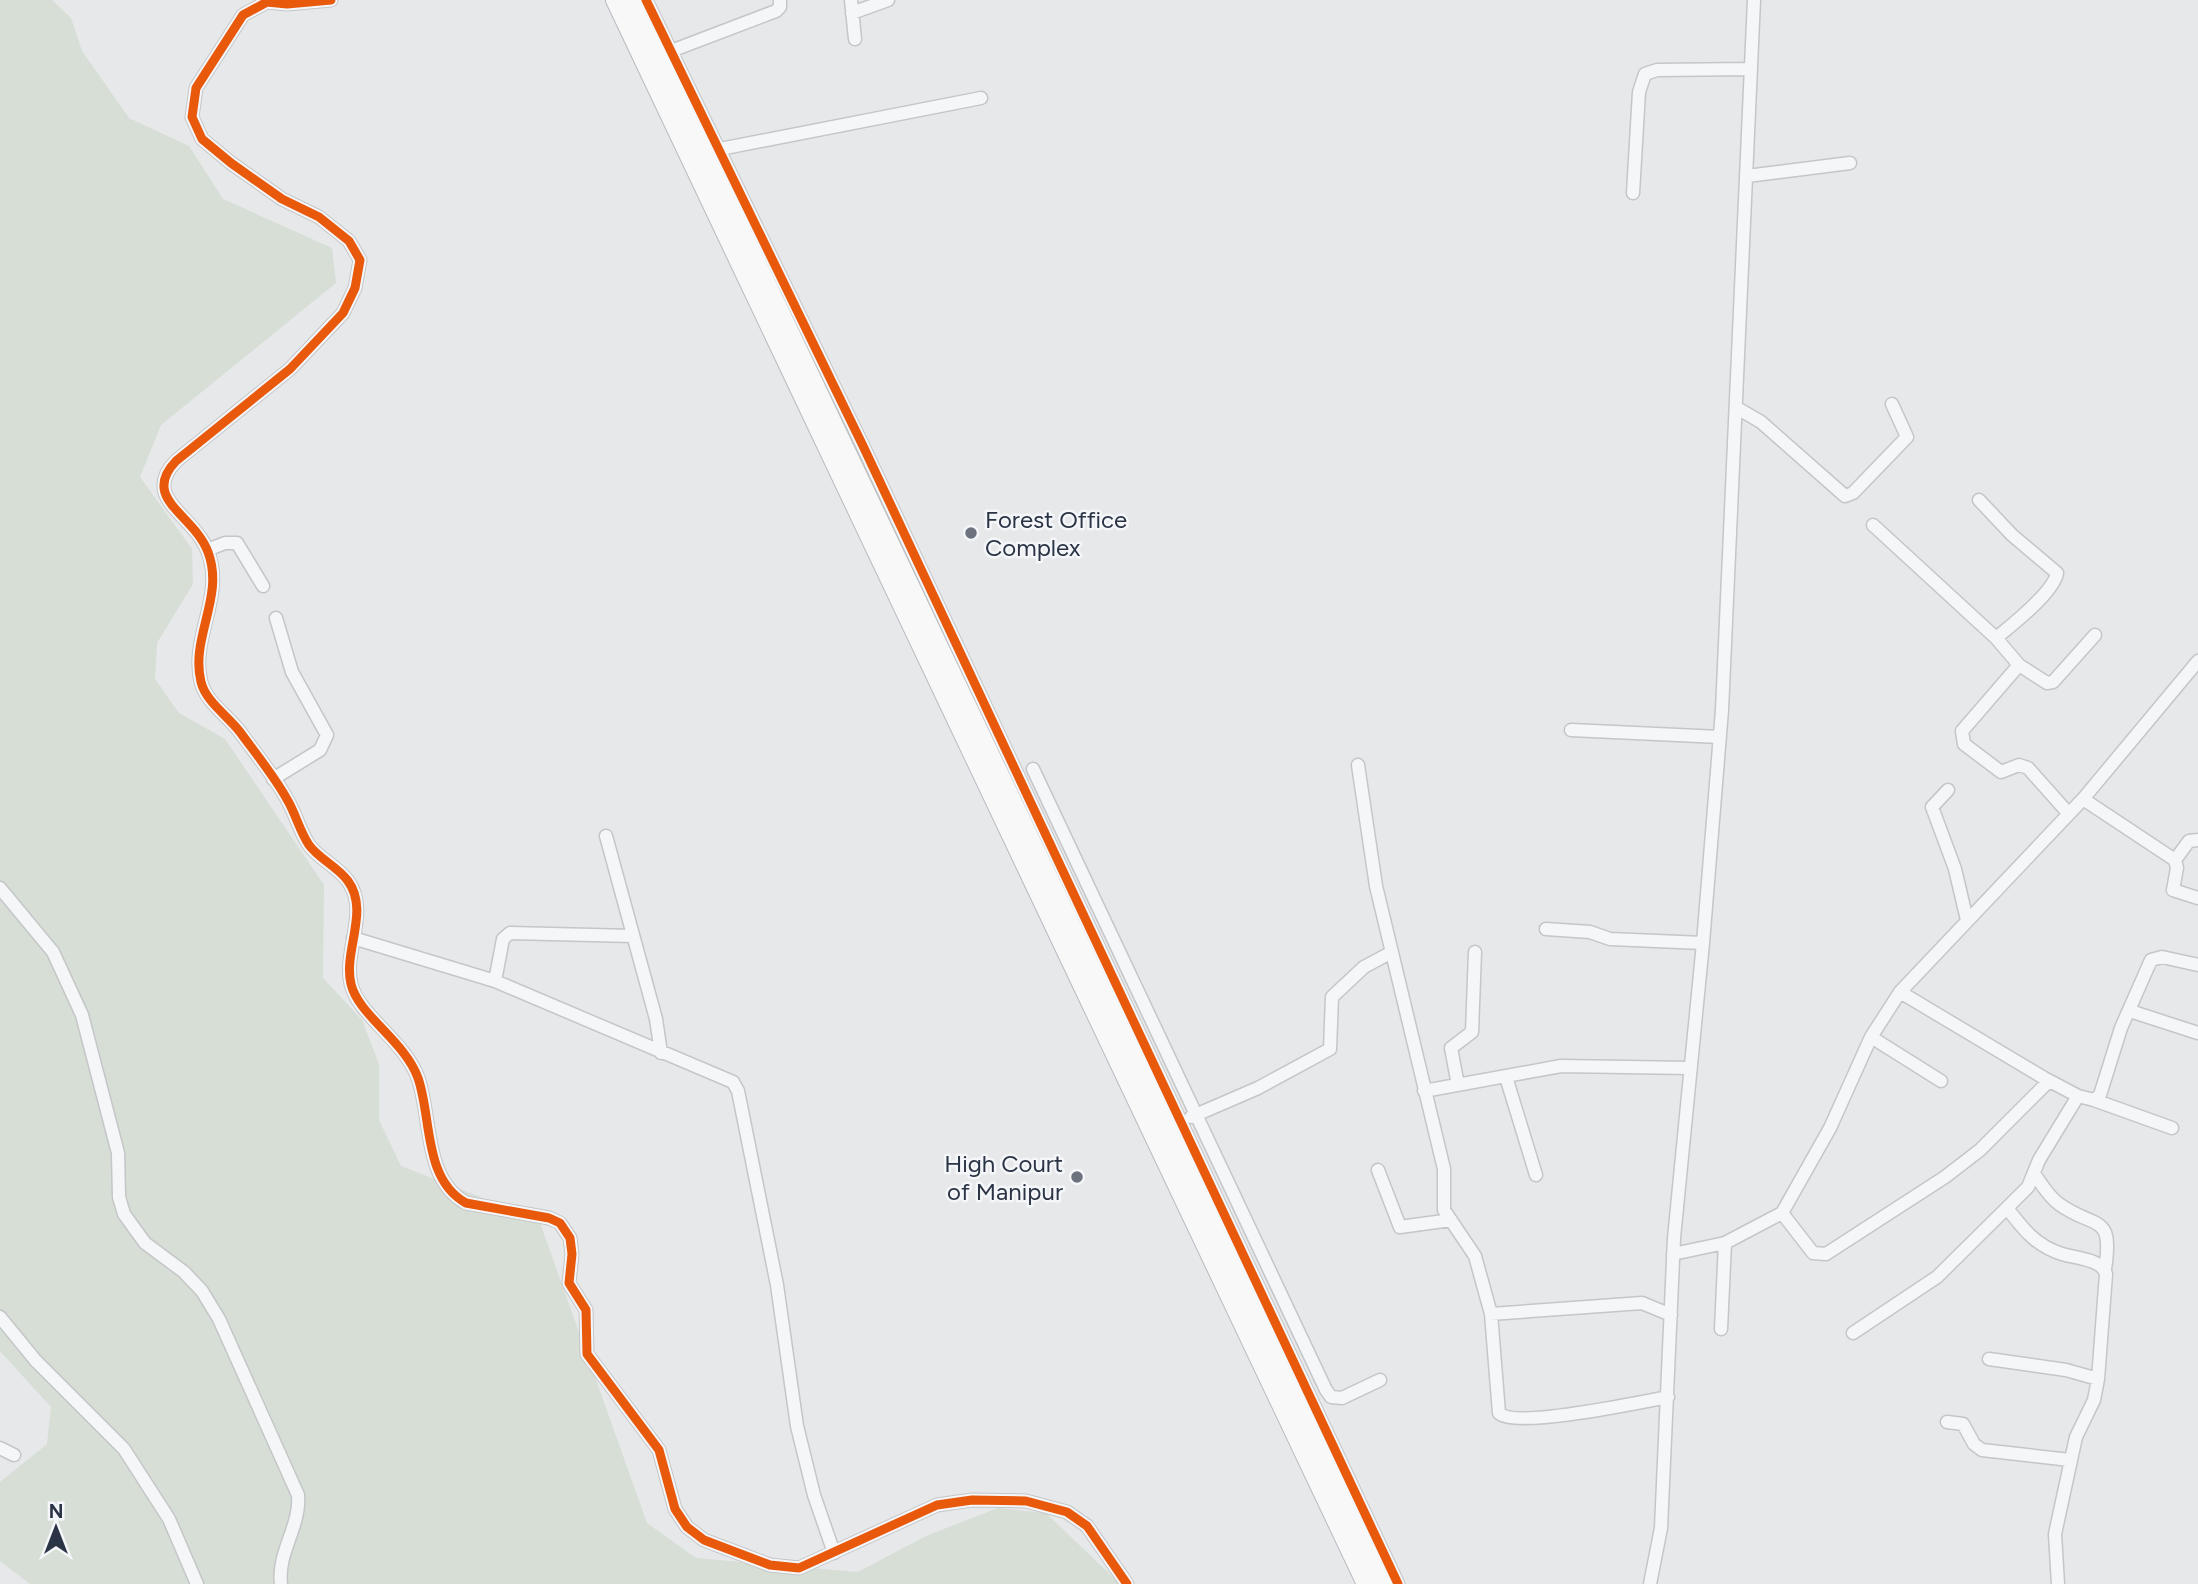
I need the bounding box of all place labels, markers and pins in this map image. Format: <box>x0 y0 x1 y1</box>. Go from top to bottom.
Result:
place label: Forest Office Complex <box>985 505 1127 562</box>
marker: Forest Office Complex <box>963 525 979 541</box>
place label: High Court of Manipur <box>944 1149 1063 1206</box>
marker: High Court of Manipur <box>1069 1169 1085 1185</box>

